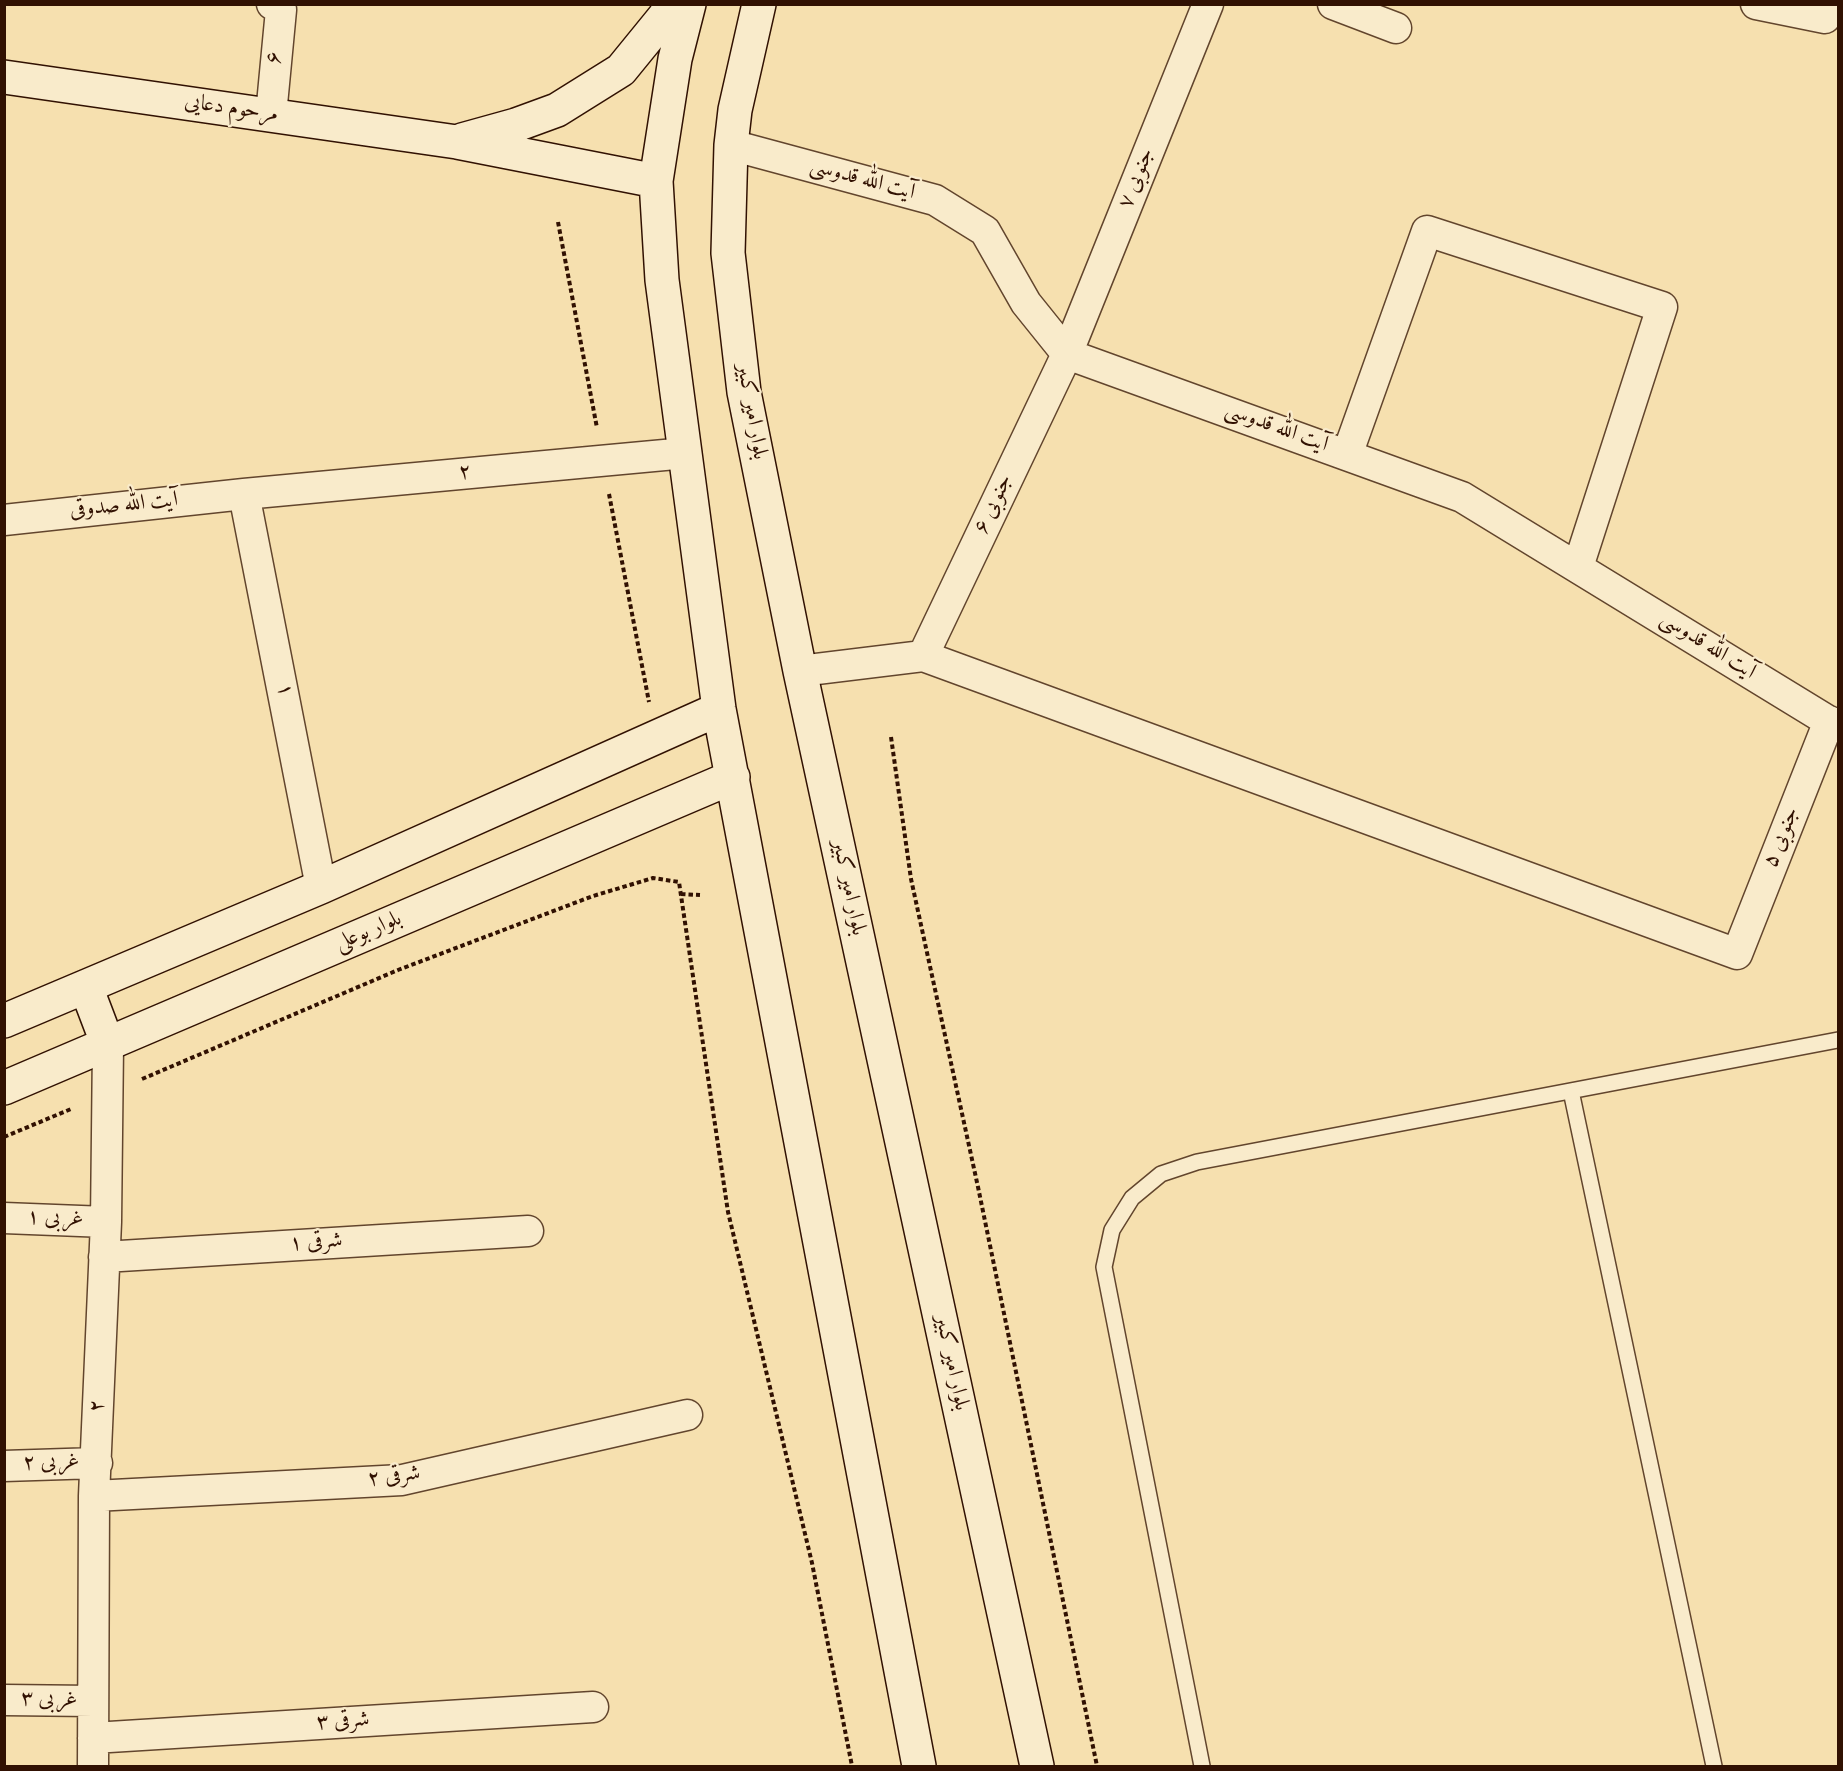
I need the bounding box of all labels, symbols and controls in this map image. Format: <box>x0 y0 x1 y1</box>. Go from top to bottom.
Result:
street label: ۶ <box>262 50 290 66</box>
street label: مرحوم دعایی <box>182 90 280 130</box>
street label: ۷ جنوبی <box>1114 145 1162 213</box>
street label: آیت الله قدوسی <box>806 154 918 208</box>
street label: بلوار امیر کبیر <box>729 362 771 462</box>
street label: آیت الله قدوسی <box>1221 398 1331 460</box>
street label: ۲ <box>457 460 473 488</box>
street label: ۶ جنوبی <box>970 471 1020 539</box>
street label: آیت الله صدوقی <box>69 488 179 526</box>
street label: آیت الله قدوسی <box>1654 607 1760 687</box>
street label: ۱ <box>269 681 297 699</box>
street label: ۵ جنوبی <box>1759 804 1807 872</box>
street label: بلوار امیر کبیر <box>824 838 870 938</box>
street label: بلوار بوعلی <box>332 907 406 959</box>
street label: غربی ۱ <box>26 1206 84 1234</box>
street label: شرقی ۱ <box>289 1229 343 1259</box>
street label: بلوار امیر کبیر <box>927 1313 973 1413</box>
street label: ۲ <box>86 1399 112 1413</box>
street label: غربی ۲ <box>22 1450 80 1478</box>
street label: شرقی ۲ <box>366 1462 422 1494</box>
street label: غربی ۳ <box>21 1687 77 1715</box>
street label: شرقی ۳ <box>316 1708 370 1738</box>

